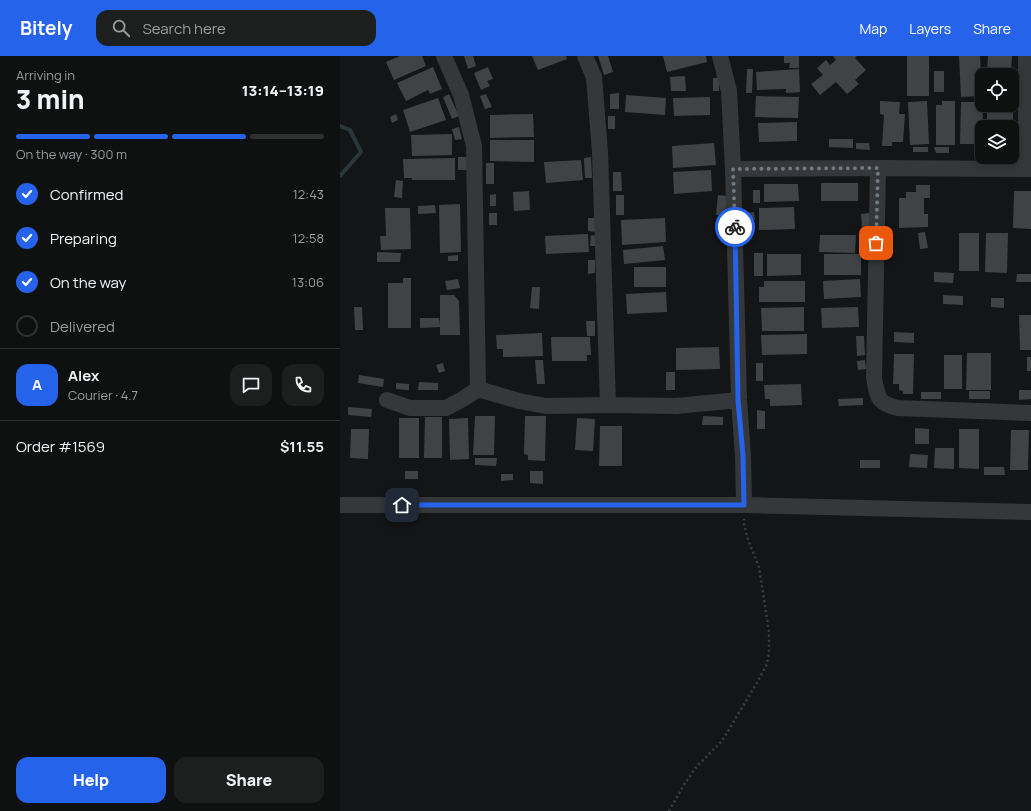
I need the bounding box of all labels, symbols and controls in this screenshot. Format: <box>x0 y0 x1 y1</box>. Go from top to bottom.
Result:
search box <box>96 10 376 46</box>
text: Bitely <box>20 15 72 41</box>
icon: search <box>110 17 132 39</box>
text: Search here <box>142 18 226 39</box>
text: Map <box>859 19 887 38</box>
text: Layers <box>909 19 951 38</box>
text: Share <box>973 19 1011 38</box>
text: Arriving in <box>16 66 75 84</box>
map controls <box>975 68 1019 164</box>
button: locate <box>975 68 1019 112</box>
text: 13:14–13:19 <box>242 80 324 101</box>
text: 3 min <box>16 81 85 117</box>
button: layers <box>975 120 1019 164</box>
text: On the way · 300 m <box>16 145 127 163</box>
icon: check <box>16 183 38 205</box>
text: Confirmed <box>50 184 123 205</box>
text: 12:43 <box>293 185 324 203</box>
courier <box>715 207 755 247</box>
icon: bike <box>724 216 746 238</box>
pin <box>859 226 893 260</box>
icon: check <box>16 227 38 249</box>
text: Preparing <box>50 228 117 249</box>
text: 12:58 <box>293 229 324 247</box>
icon: bag <box>865 232 887 254</box>
icon: check <box>16 271 38 293</box>
text: On the way <box>50 272 126 293</box>
text: 13:06 <box>292 273 324 291</box>
text: Delivered <box>50 316 115 337</box>
button: chat <box>230 364 272 406</box>
button: phone <box>282 364 324 406</box>
text: Alex <box>68 365 99 386</box>
text: A <box>32 374 42 395</box>
text: Courier · 4.7 <box>68 386 138 404</box>
text: Order #1569 <box>16 436 105 457</box>
text: $11.55 <box>280 436 324 457</box>
pin <box>385 488 419 522</box>
icon: home <box>391 494 413 516</box>
button: Help <box>16 757 166 803</box>
button: Share <box>174 757 324 803</box>

